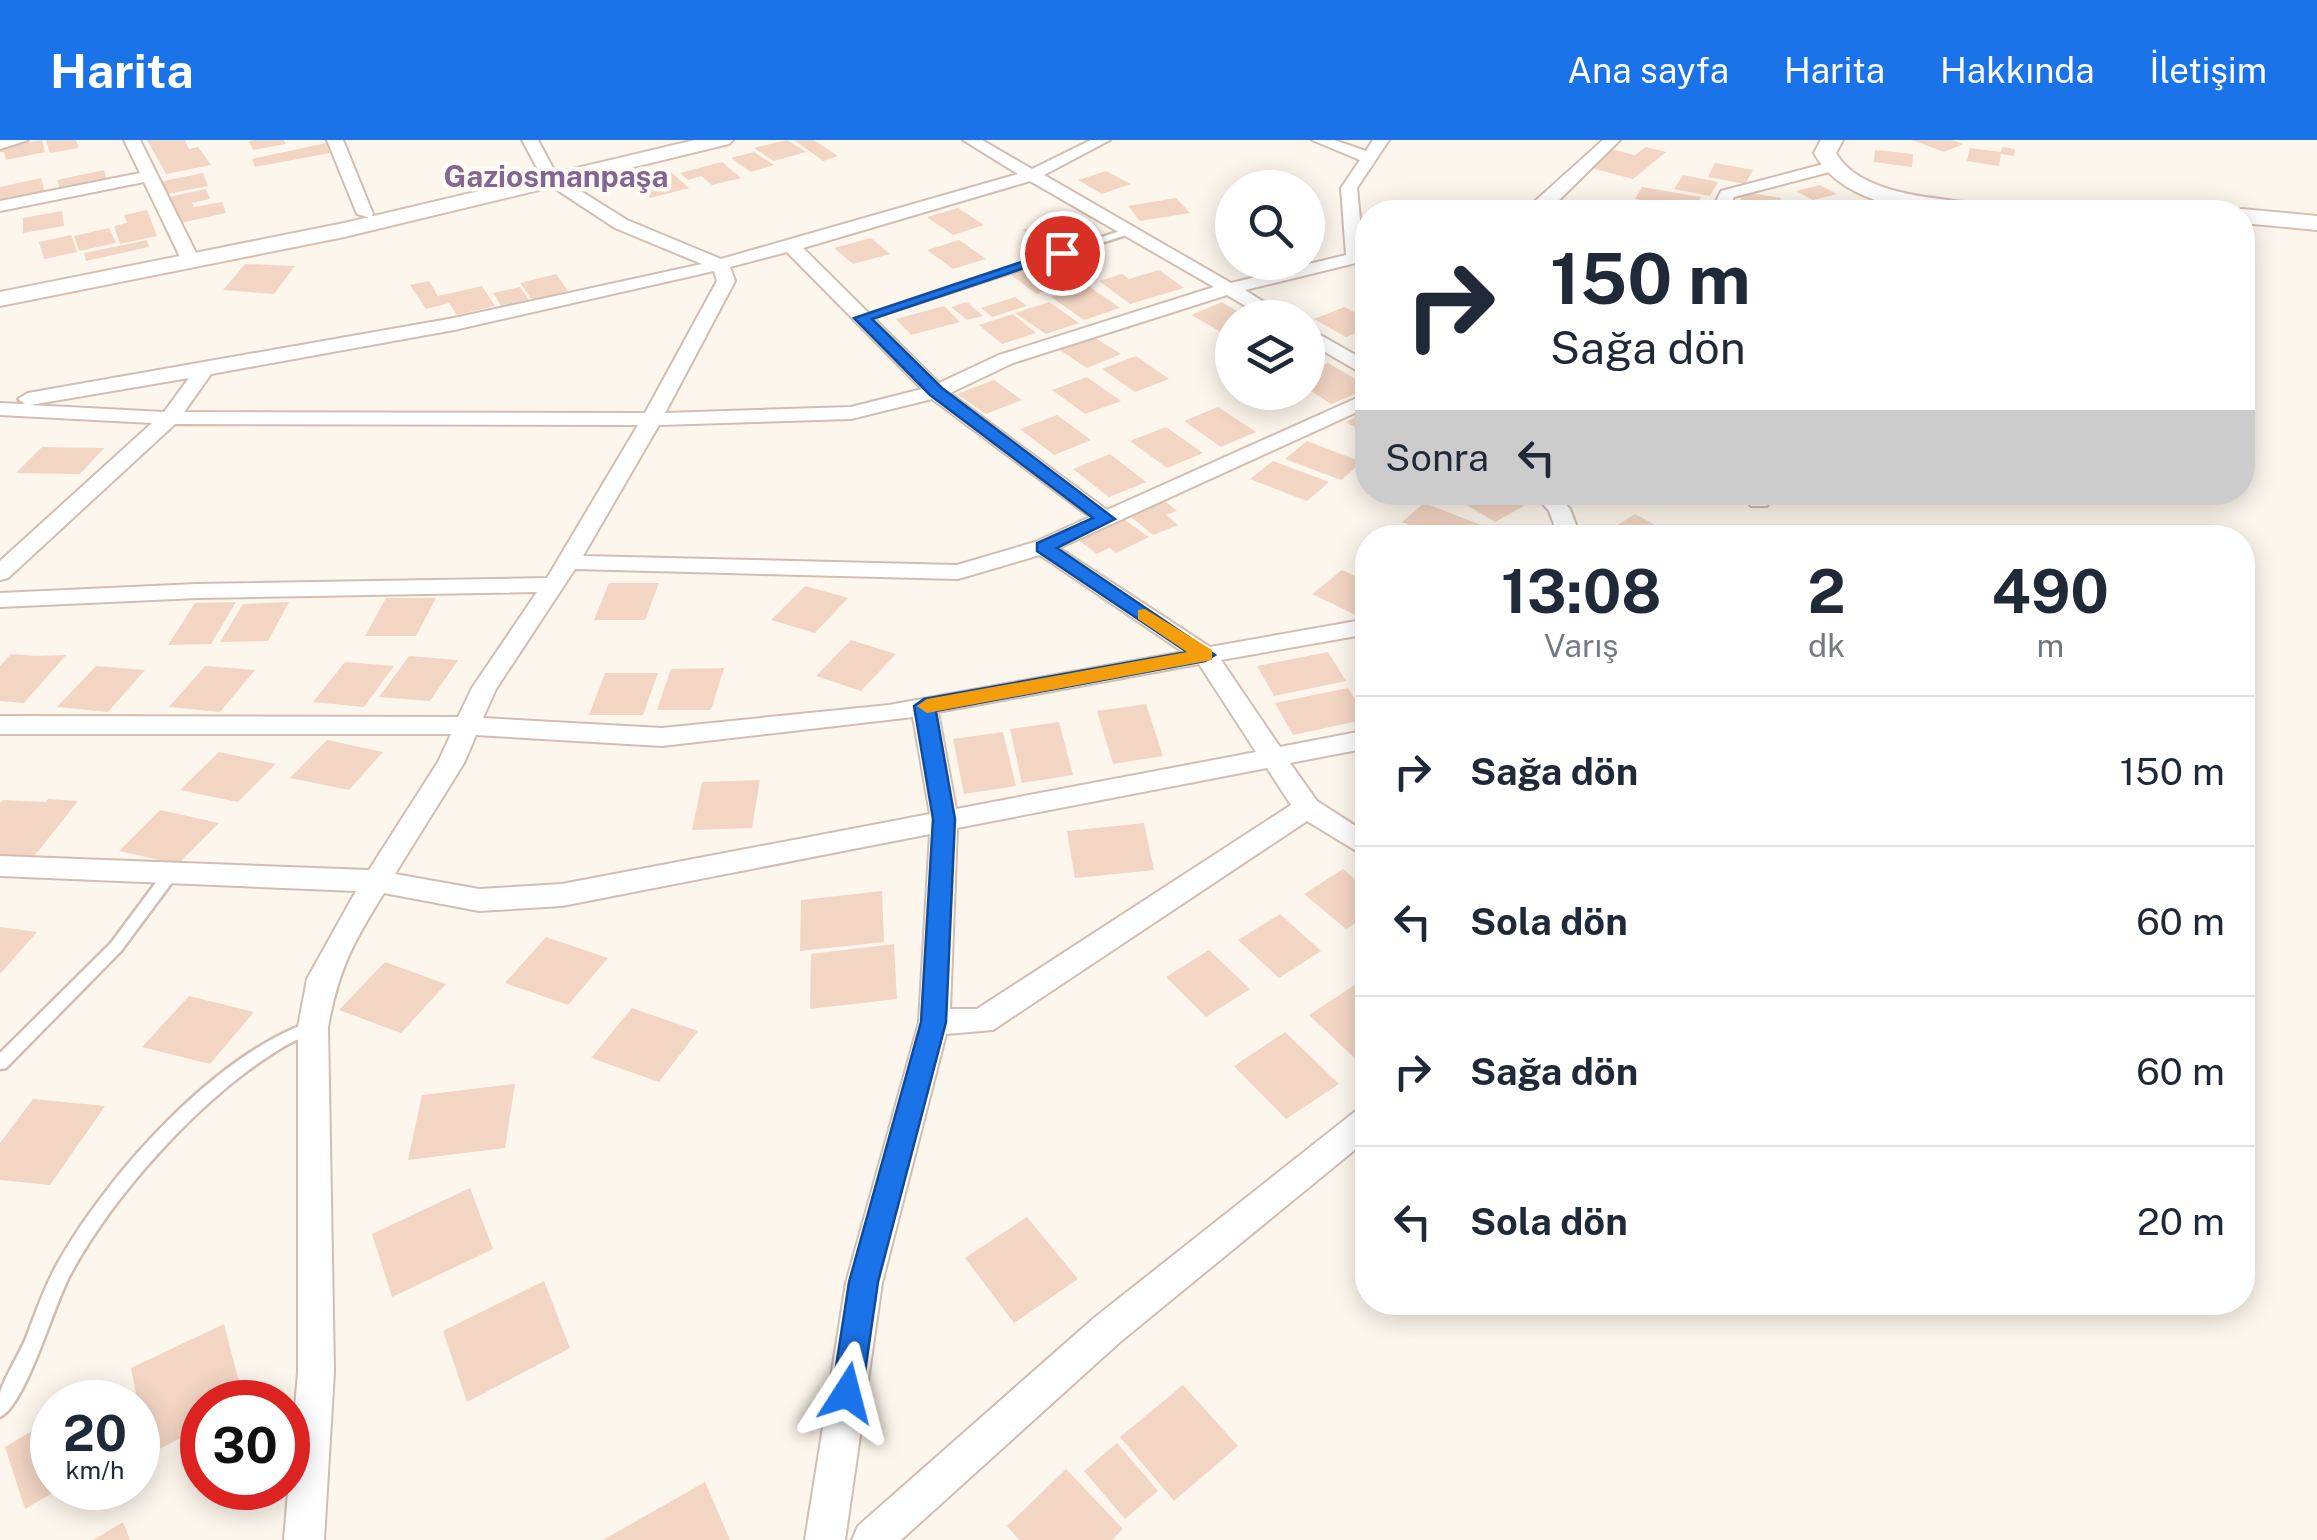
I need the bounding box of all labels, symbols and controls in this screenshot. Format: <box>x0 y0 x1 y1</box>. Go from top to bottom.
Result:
text: Harita <box>50 42 194 99</box>
text: Ana sayfa <box>1567 50 1729 91</box>
text: Harita <box>1784 50 1885 91</box>
text: Hakkında <box>1940 50 2095 91</box>
text: İletişim <box>2150 50 2267 91</box>
district label: Gaziosmanpaşa <box>444 158 668 194</box>
map controls <box>1215 170 1325 410</box>
button: search <box>1215 170 1325 280</box>
pin <box>1020 211 1105 296</box>
icon: arrive <box>1035 226 1090 281</box>
text: 150 m <box>1550 237 1751 320</box>
icon: right <box>1385 240 1515 370</box>
button: layers <box>1215 300 1325 410</box>
text: Sağa dön <box>1550 321 1746 374</box>
icon: left <box>1509 430 1564 485</box>
text: Sonra <box>1385 435 1489 480</box>
text: 13:08 <box>1501 556 1662 627</box>
text: 2 <box>1808 556 1846 627</box>
text: 490 <box>1992 556 2109 627</box>
text: Varış <box>1544 627 1618 664</box>
text: dk <box>1808 627 1845 664</box>
text: m <box>2036 627 2064 664</box>
icon: right <box>1385 744 1440 799</box>
text: Sağa dön <box>1470 749 1638 794</box>
text: 150 m <box>2120 749 2225 794</box>
icon: left <box>1385 894 1440 949</box>
text: Sola dön <box>1470 899 1628 944</box>
text: 60 m <box>2136 899 2225 944</box>
icon: right <box>1385 1044 1440 1099</box>
text: Sağa dön <box>1470 1049 1638 1094</box>
text: 60 m <box>2136 1049 2225 1094</box>
icon: left <box>1385 1194 1440 1249</box>
text: Sola dön <box>1470 1199 1628 1244</box>
text: 20 m <box>2137 1199 2225 1244</box>
position arrow <box>795 1341 899 1445</box>
speed limit sign: 30 <box>180 1380 310 1510</box>
text: 20 <box>63 1403 127 1462</box>
text: km/h <box>66 1455 124 1485</box>

